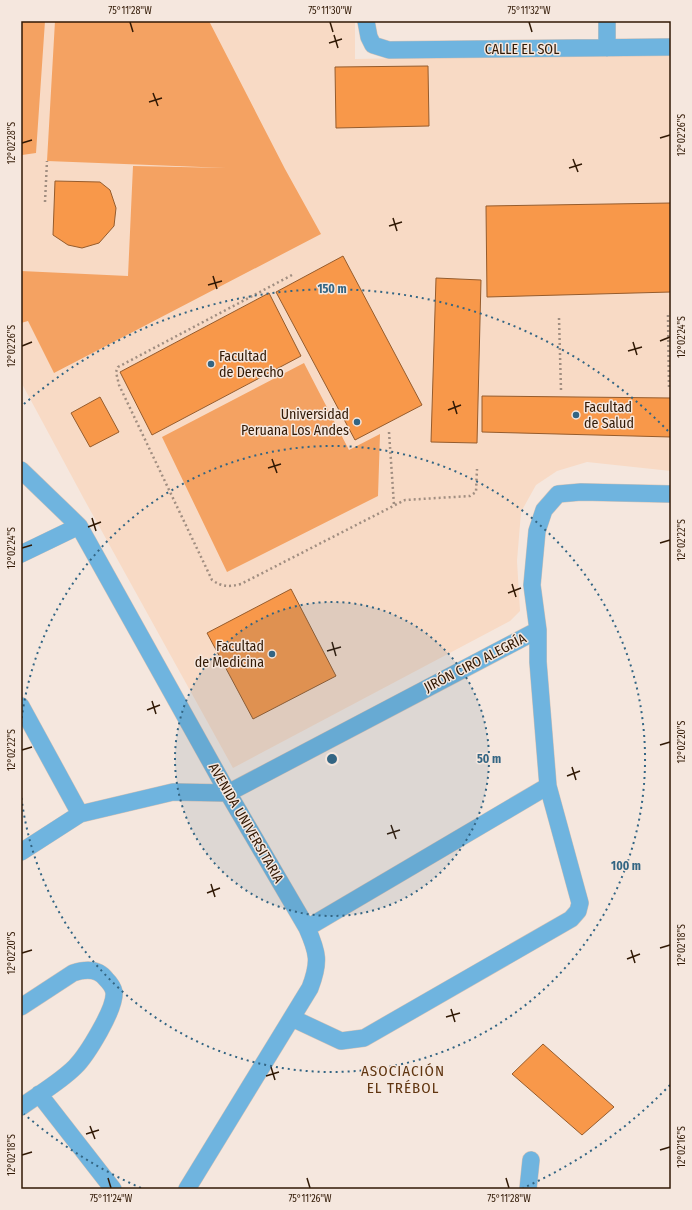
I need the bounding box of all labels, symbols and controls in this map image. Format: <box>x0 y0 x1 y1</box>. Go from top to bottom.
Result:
text: 75°11'28"W <box>108 5 152 17</box>
text: 75°11'30"W <box>308 5 352 17</box>
text: 75°11'32"W <box>508 5 551 17</box>
street label: CALLE EL SOL <box>485 41 559 58</box>
text: 12°02'26"S <box>676 114 688 156</box>
text: 12°02'28"S <box>6 122 18 164</box>
text: 150 m <box>317 282 347 296</box>
text: 12°02'24"S <box>676 316 688 358</box>
text: 12°02'26"S <box>6 325 18 367</box>
place label: Facultad de Derecho <box>219 348 284 381</box>
marker: Facultad de Derecho <box>206 359 216 369</box>
place label: Facultad de Salud <box>584 399 634 432</box>
place label: Universidad Peruana Los Andes <box>241 406 349 439</box>
marker: Facultad de Salud <box>571 410 581 420</box>
marker: Universidad Peruana Los Andes <box>352 417 362 427</box>
text: 12°02'22"S <box>676 519 688 561</box>
text: 12°02'24"S <box>6 527 18 569</box>
street label: JIRÓN CIRO ALEGRÍA <box>421 629 530 696</box>
place label: Facultad de Medicina <box>195 638 264 671</box>
marker: Facultad de Medicina <box>267 649 277 659</box>
text: 12°02'20"S <box>676 721 688 763</box>
text: 12°02'22"S <box>6 729 18 771</box>
centre of rings <box>325 752 339 766</box>
text: 50 m <box>477 752 501 766</box>
street label: AVENIDA UNIVERSITARIA <box>205 760 288 887</box>
text: 100 m <box>611 859 641 873</box>
text: 12°02'18"S <box>676 924 688 966</box>
text: 12°02'20"S <box>6 932 18 974</box>
district label: ASOCIACIÓN EL TRÉBOL <box>361 1062 445 1097</box>
text: 12°02'16"S <box>676 1126 688 1168</box>
text: 12°02'18"S <box>6 1134 18 1176</box>
text: 75°11'24"W <box>90 1193 133 1205</box>
text: 75°11'26"W <box>288 1193 332 1205</box>
text: 75°11'28"W <box>487 1193 531 1205</box>

